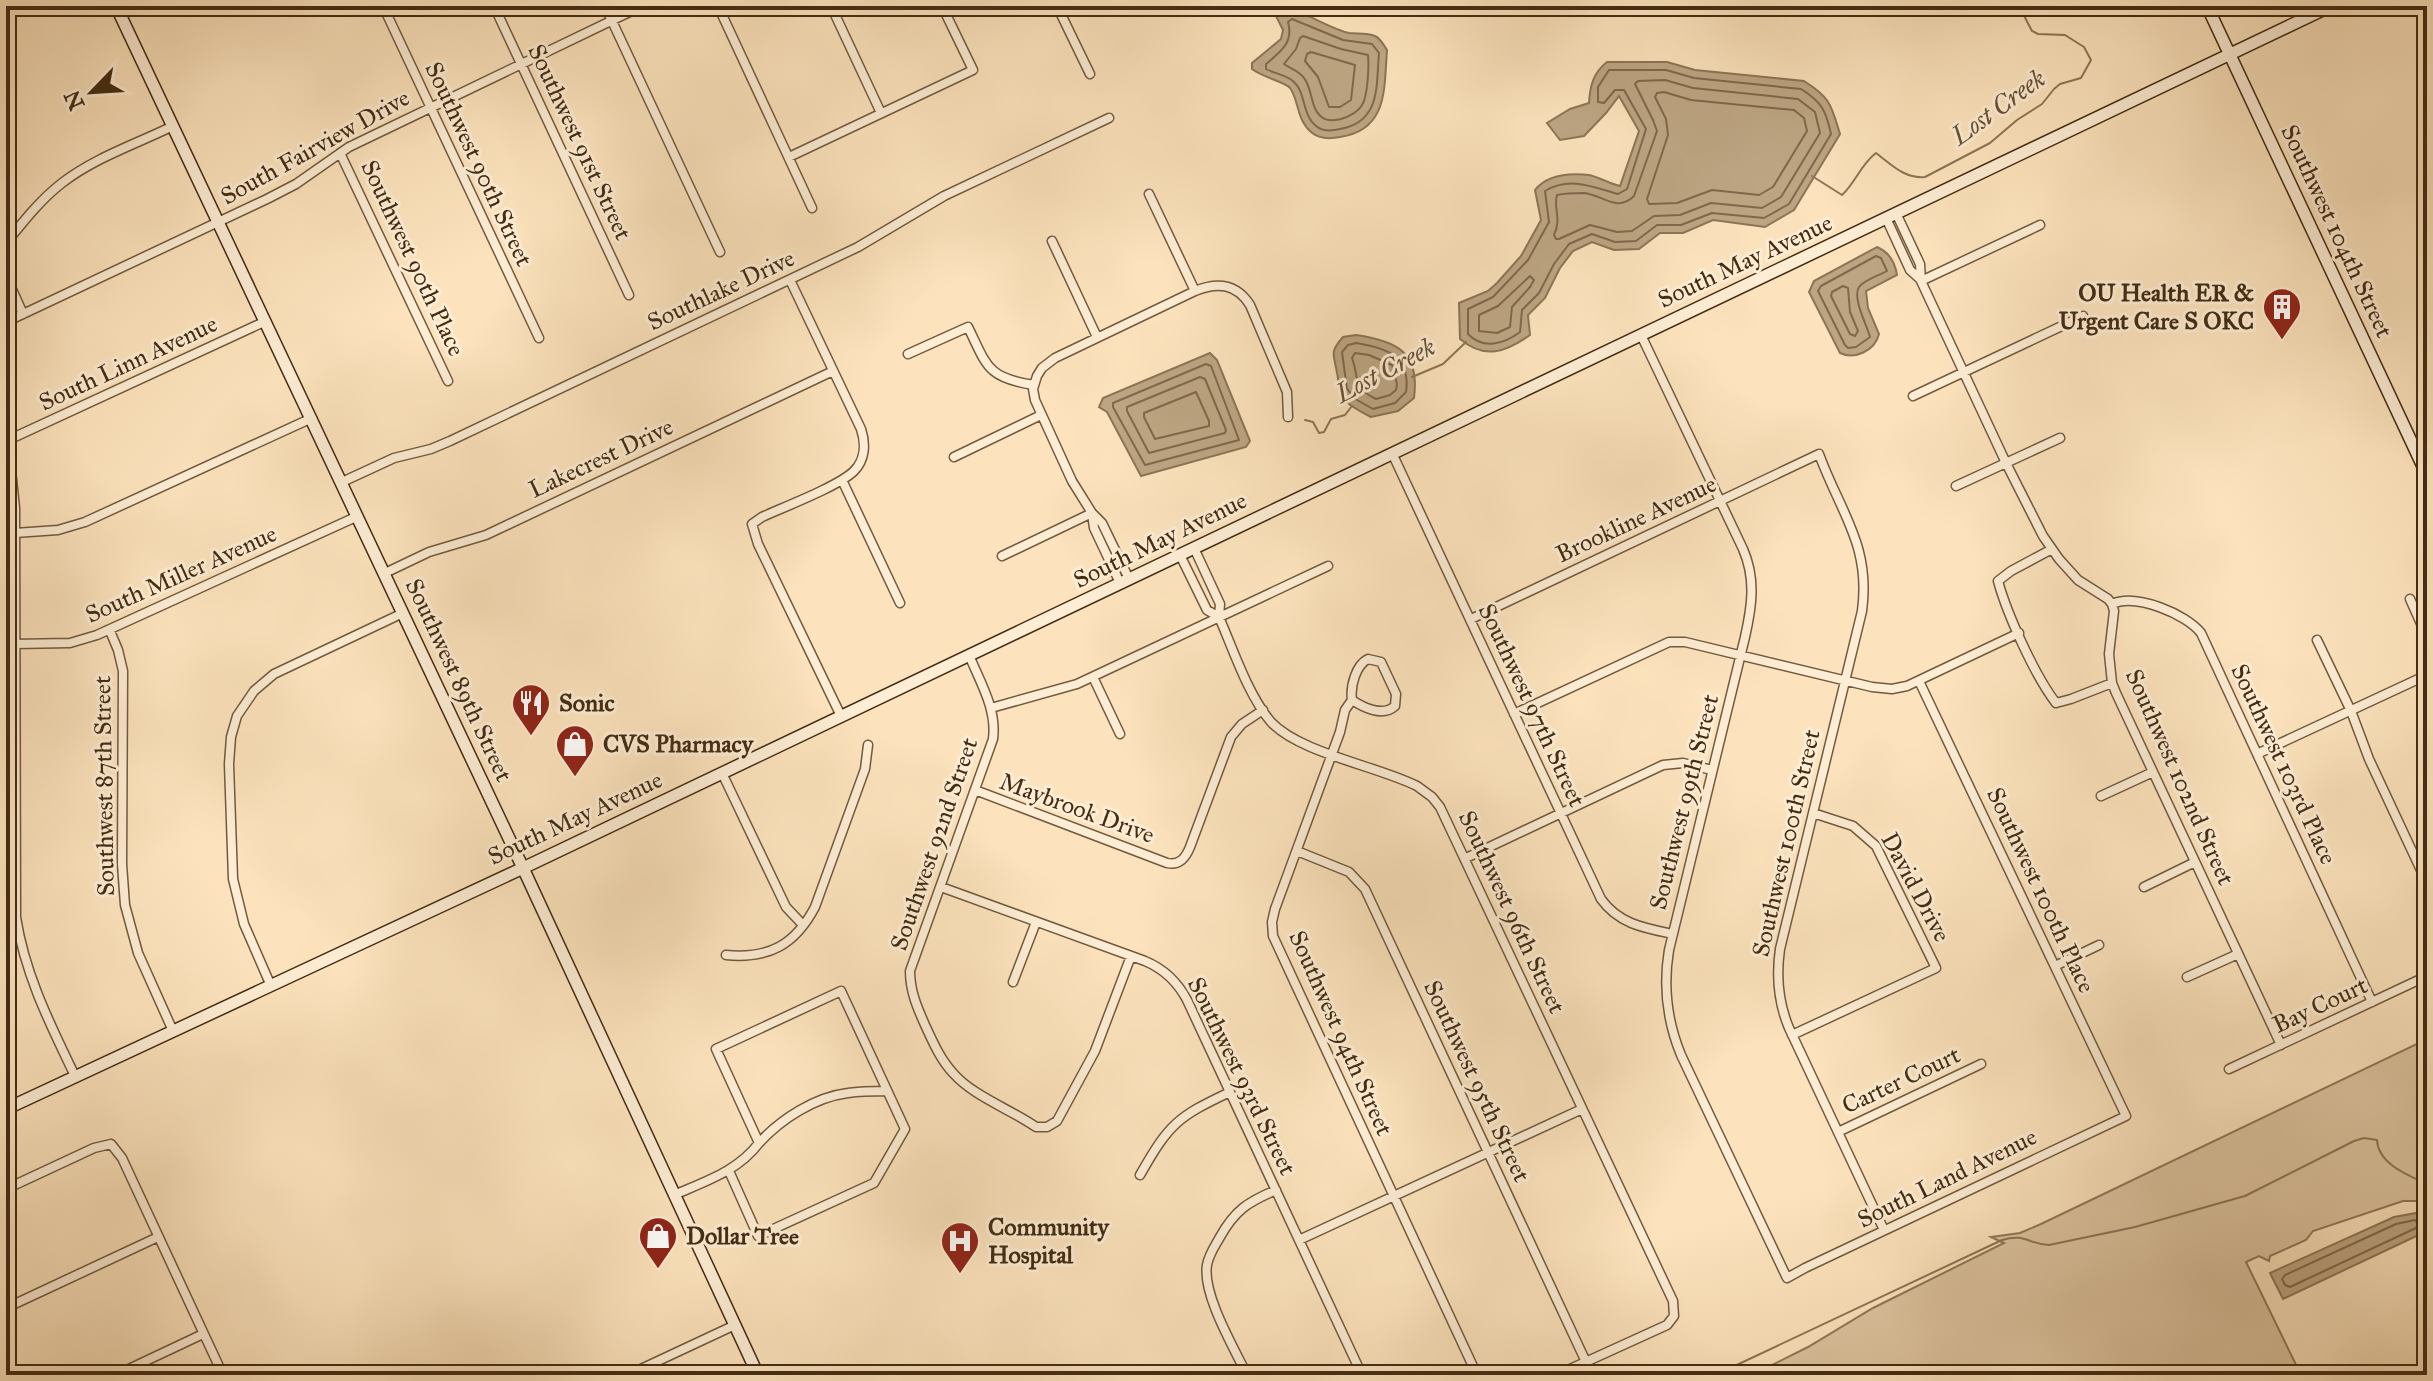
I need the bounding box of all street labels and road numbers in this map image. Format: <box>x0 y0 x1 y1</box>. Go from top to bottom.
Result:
street label: Southwest 91st Street <box>521 39 639 245</box>
street label: Southwest 90th Street <box>419 57 540 271</box>
street label: South Fairview Drive <box>215 83 415 211</box>
street label: Southwest 104th Street <box>2274 120 2400 343</box>
street label: Southwest 90th Place <box>354 155 472 361</box>
street label: South May Avenue <box>1653 207 1837 315</box>
street label: Southlake Drive <box>643 243 799 337</box>
street label: South Linn Avenue <box>34 309 222 417</box>
street label: Lakecrest Drive <box>524 412 678 504</box>
street label: Brookline Avenue <box>1551 469 1721 569</box>
street label: South May Avenue <box>1069 485 1251 595</box>
street label: South Miller Avenue <box>81 518 281 630</box>
street label: Southwest 89th Street <box>399 574 519 787</box>
street label: Southwest 97th Street <box>1472 599 1592 812</box>
street label: Southwest 103rd Place <box>2224 659 2344 869</box>
street label: Southwest 102nd Street <box>2119 664 2241 890</box>
street label: Southwest 87th Street <box>87 675 121 897</box>
street label: Southwest 99th Street <box>1643 691 1725 913</box>
street label: Southwest 100th Street <box>1745 726 1827 960</box>
street label: Southwest 92nd Street <box>884 733 985 954</box>
street label: South May Avenue <box>483 764 667 872</box>
street label: Maybrook Drive <box>996 766 1158 850</box>
street label: Southwest 100th Place <box>1980 783 2102 997</box>
street label: Southwest 96th Street <box>1452 806 1572 1019</box>
street label: David Drive <box>1875 827 1957 947</box>
street label: Southwest 94th Street <box>1282 926 1400 1141</box>
street label: Bay Court <box>2268 970 2373 1040</box>
street label: Southwest 93rd Street <box>1181 972 1303 1180</box>
street label: Southwest 95th Street <box>1417 975 1537 1187</box>
street label: Carter Court <box>1837 1039 1965 1120</box>
street label: South Land Avenue <box>1852 1122 2042 1234</box>

